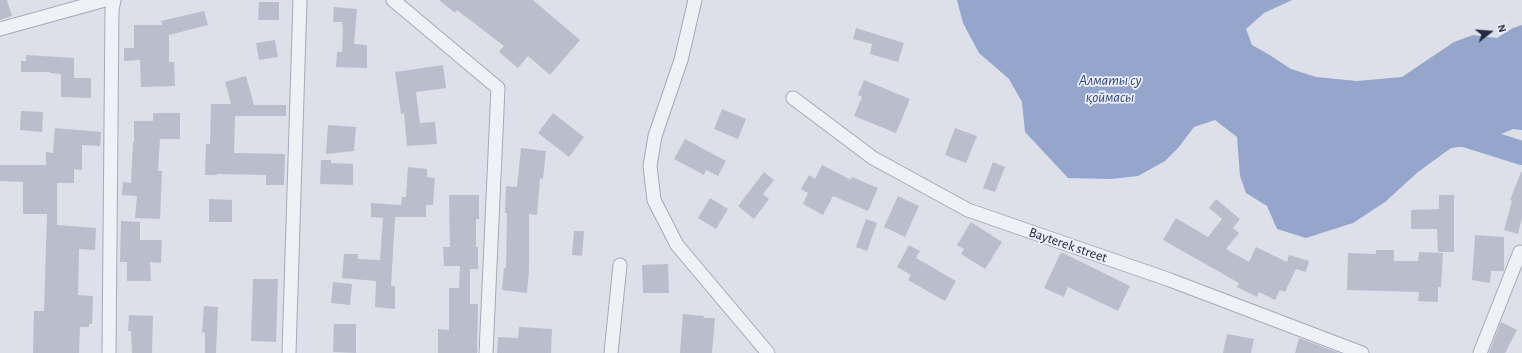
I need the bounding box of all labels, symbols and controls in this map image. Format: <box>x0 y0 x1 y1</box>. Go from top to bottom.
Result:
north arrow <box>1470 12 1510 52</box>
text: N <box>1496 23 1508 34</box>
water label: Алматы су қоймасы <box>1079 71 1141 106</box>
street label: Bayterek street <box>1027 224 1109 266</box>

